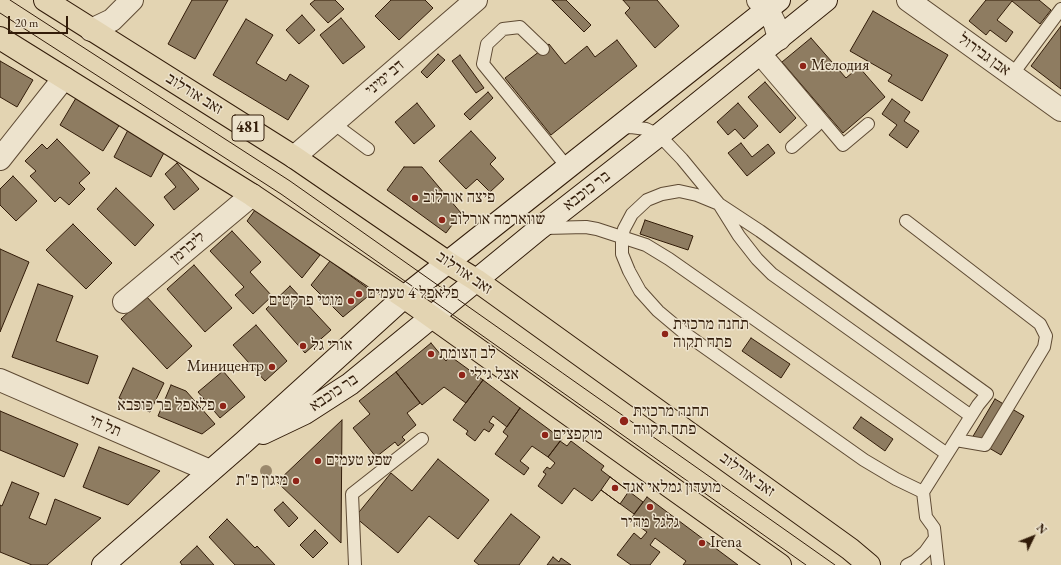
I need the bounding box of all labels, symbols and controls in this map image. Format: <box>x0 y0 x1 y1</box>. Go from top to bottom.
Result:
scale bar <box>10 8 70 34</box>
text: 20 m <box>15 15 38 31</box>
street label: אבן גבירול <box>954 30 1014 80</box>
street label: דב ימיני <box>362 56 408 100</box>
place label: Мелодия <box>811 56 869 76</box>
marker: Мелодия <box>798 61 808 71</box>
street label: זאב אורלוב <box>162 69 226 119</box>
road number: 481 <box>232 115 264 141</box>
street label: בר כוכבא <box>560 167 614 215</box>
place label: פיצה אורלוב <box>423 188 495 208</box>
marker: פיצה אורלוב <box>410 193 420 203</box>
place label: שווארמה אורלוב <box>450 210 545 230</box>
marker: שווארמה אורלוב <box>437 215 447 225</box>
street label: ליברמן <box>167 228 209 268</box>
street label: זאב אורלוב <box>432 247 496 299</box>
place label: פלאפל 4 טעמים <box>367 284 459 304</box>
marker: פלאפל 4 טעמים <box>354 289 364 299</box>
place label: מוטי פרקטים <box>269 291 343 311</box>
marker: מוטי פרקטים <box>346 296 356 306</box>
place label: תחנה מרכזית פתח תקוה <box>673 315 749 353</box>
marker: תחנה מרכזית פתח תקוה <box>660 329 670 339</box>
place label: אורי גל <box>311 336 352 356</box>
marker: אורי גל <box>298 341 308 351</box>
place label: לב הצומת <box>439 344 496 364</box>
marker: לב הצומת <box>426 349 436 359</box>
place label: Миницентр <box>187 357 264 377</box>
marker: Миницентр <box>267 362 277 372</box>
place label: אצל גילי <box>470 365 519 385</box>
street label: בר כוכבא <box>306 370 362 416</box>
marker: אצל גילי <box>457 370 467 380</box>
place label: פלאפל בר כוכבא <box>117 396 215 416</box>
marker: פלאפל בר כוכבא <box>218 401 228 411</box>
place label: תחנה מרכזית פתח תקווה <box>633 402 709 440</box>
street label: תל חי <box>86 411 124 441</box>
marker: תחנה מרכזית פתח תקווה <box>618 415 630 427</box>
place label: מוקפצים <box>553 425 603 445</box>
marker: מוקפצים <box>540 430 550 440</box>
street label: זאב אורלוב <box>716 449 778 501</box>
place label: שפע טעמים <box>326 451 392 471</box>
marker: שפע טעמים <box>313 456 323 466</box>
place label: מיגון פ"ת <box>236 471 288 491</box>
marker: מיגון פ"ת <box>291 476 301 486</box>
place label: מועדון גמלאי אגד <box>623 478 721 498</box>
marker: מועדון גמלאי אגד <box>610 483 620 493</box>
marker: גלגל מהיר <box>645 502 655 512</box>
place label: גלגל מהיר <box>621 513 679 533</box>
north arrow <box>1013 517 1053 557</box>
text: N <box>1034 521 1050 537</box>
place label: Irena <box>710 533 742 553</box>
marker: Irena <box>697 538 707 548</box>

